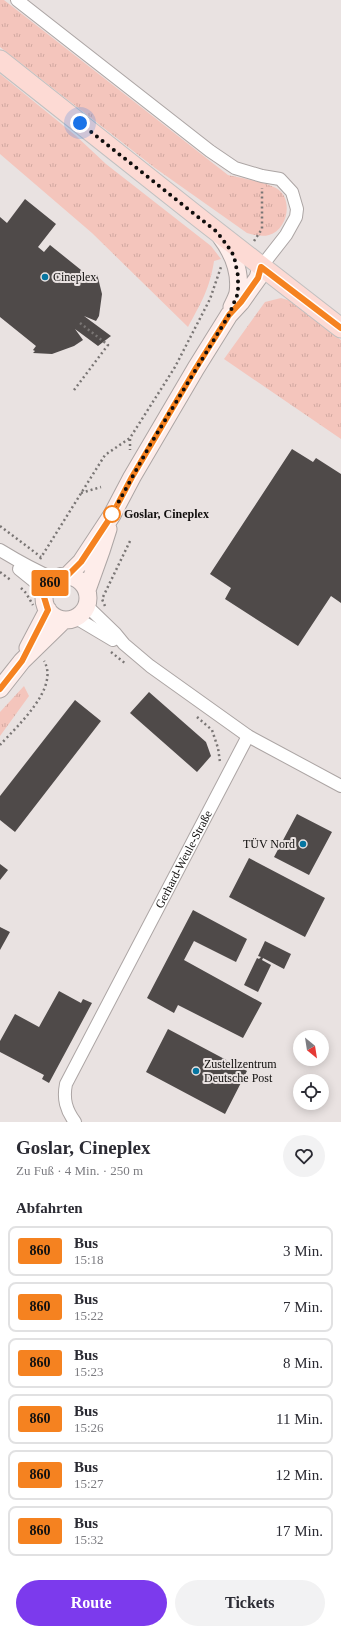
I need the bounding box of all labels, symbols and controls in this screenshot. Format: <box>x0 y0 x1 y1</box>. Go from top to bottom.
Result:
your location <box>70 113 90 133</box>
place label: Cineplex <box>53 270 96 284</box>
marker: Cineplex <box>40 272 50 282</box>
marker: Goslar, Cineplex <box>103 505 121 523</box>
place label: Goslar, Cineplex <box>124 507 209 521</box>
line badge: 860 <box>27 570 73 596</box>
text: 860 <box>40 575 61 590</box>
street label: Gerhard-Weule-Straße <box>152 808 215 911</box>
place label: TÜV Nord <box>243 837 295 851</box>
marker: TÜV Nord <box>298 839 308 849</box>
north arrow <box>293 1030 329 1066</box>
map controls <box>293 1030 329 1110</box>
place label: Zustellzentrum Deutsche Post <box>204 1057 277 1085</box>
marker: Zustellzentrum Deutsche Post <box>191 1066 201 1076</box>
button: locate <box>293 1074 329 1110</box>
button: heart <box>283 1135 325 1177</box>
text: Goslar, Cineplex <box>16 1137 150 1158</box>
text: Zu Fuß · 4 Min. · 250 m <box>16 1163 143 1178</box>
text: Abfahrten <box>16 1200 83 1216</box>
text: Bus <box>74 1235 98 1251</box>
text: 860 <box>30 1243 51 1258</box>
text: 3 Min. <box>283 1243 323 1259</box>
text: 15:18 <box>74 1252 104 1267</box>
text: Bus <box>74 1291 98 1307</box>
text: 860 <box>30 1299 51 1314</box>
text: 7 Min. <box>283 1299 323 1315</box>
text: 15:22 <box>74 1308 104 1323</box>
text: Bus <box>74 1347 98 1363</box>
text: 860 <box>30 1355 51 1370</box>
text: 8 Min. <box>283 1355 323 1371</box>
text: 15:23 <box>74 1364 104 1379</box>
text: Bus <box>74 1403 98 1419</box>
text: 860 <box>30 1411 51 1426</box>
text: 11 Min. <box>276 1411 323 1427</box>
text: 15:26 <box>74 1420 104 1435</box>
text: Bus <box>74 1459 98 1475</box>
text: 860 <box>30 1467 51 1482</box>
text: 12 Min. <box>275 1467 323 1483</box>
text: 15:27 <box>74 1476 104 1491</box>
text: Bus <box>74 1515 98 1531</box>
text: 860 <box>30 1523 51 1538</box>
text: 17 Min. <box>275 1523 323 1539</box>
text: 15:32 <box>74 1532 104 1547</box>
button: Route <box>16 1580 167 1626</box>
button: Tickets <box>175 1580 325 1626</box>

